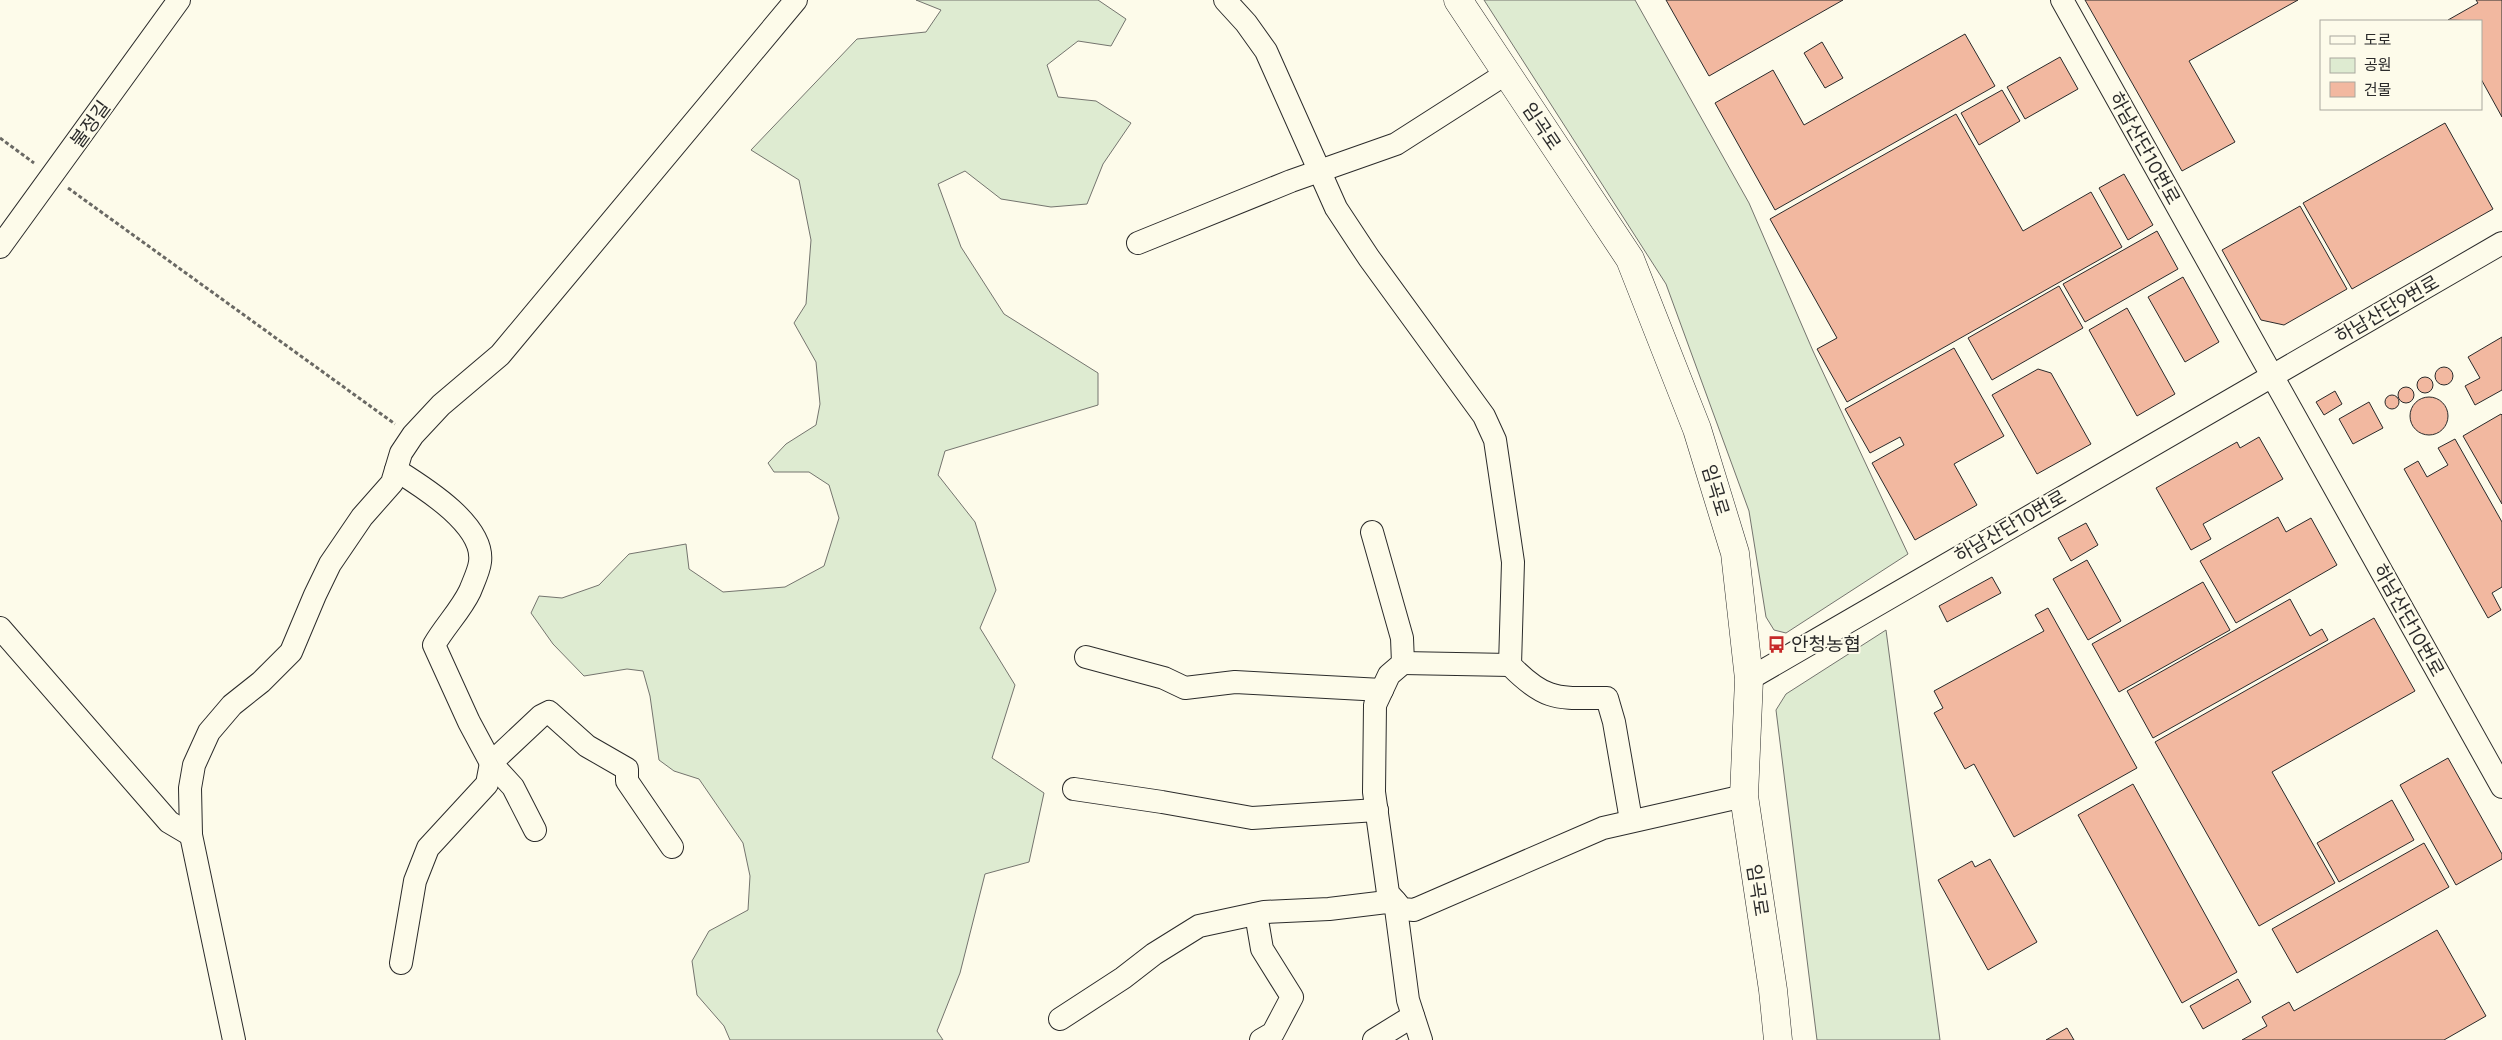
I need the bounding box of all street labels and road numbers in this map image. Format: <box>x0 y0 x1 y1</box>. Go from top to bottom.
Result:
street label: 하남산단10번로 <box>2102 87 2187 209</box>
street label: 불정길 <box>64 95 117 153</box>
street label: 임곡로 <box>1516 97 1567 156</box>
street label: 하남산단9번로 <box>2330 269 2444 350</box>
street label: 임곡로 <box>1695 461 1736 519</box>
street label: 하남산단10번로 <box>1949 484 2071 569</box>
street label: 하남산단10번로 <box>2366 559 2451 681</box>
street label: 임곡로 <box>1740 862 1775 918</box>

